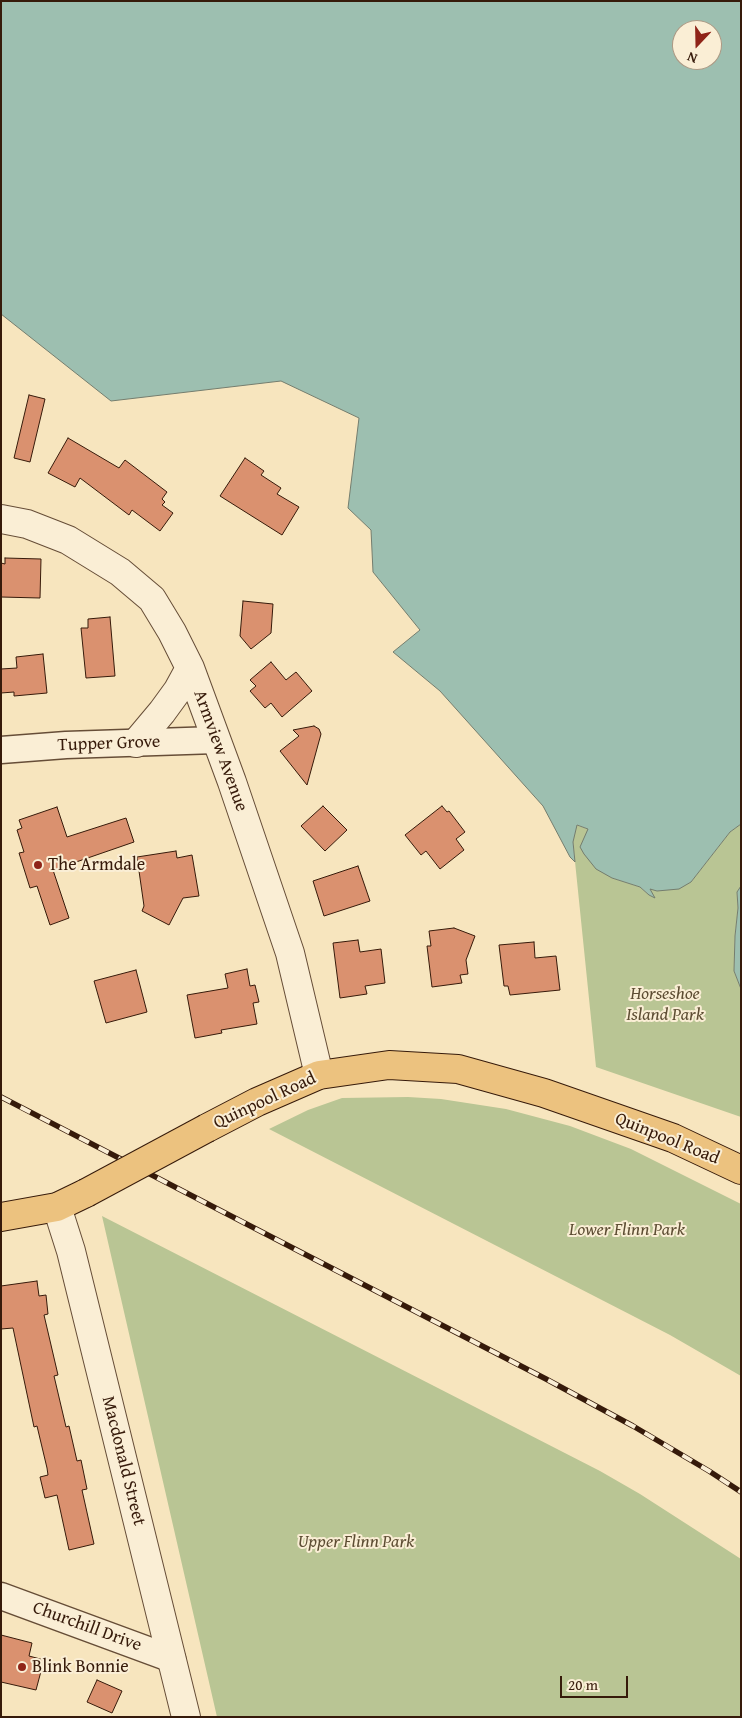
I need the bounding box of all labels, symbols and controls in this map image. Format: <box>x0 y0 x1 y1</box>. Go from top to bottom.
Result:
north arrow <box>672 20 722 70</box>
text: N <box>684 47 700 69</box>
street label: Armview Avenue <box>188 687 252 815</box>
street label: Tupper Grove <box>57 731 161 757</box>
place label: The Armdale <box>48 854 145 876</box>
marker: The Armdale <box>32 859 44 871</box>
park label: Horseshoe Island Park <box>626 983 704 1026</box>
street label: Quinpool Road <box>210 1068 320 1134</box>
street label: Quinpool Road <box>612 1108 722 1170</box>
park label: Lower Flinn Park <box>569 1219 685 1241</box>
street label: Macdonald Street <box>96 1394 150 1528</box>
park label: Upper Flinn Park <box>298 1531 414 1553</box>
street label: Churchill Drive <box>30 1597 144 1657</box>
place label: Blink Bonnie <box>32 1656 129 1678</box>
marker: Blink Bonnie <box>16 1661 28 1673</box>
scale bar <box>562 1666 630 1698</box>
text: 20 m <box>568 1674 598 1695</box>

